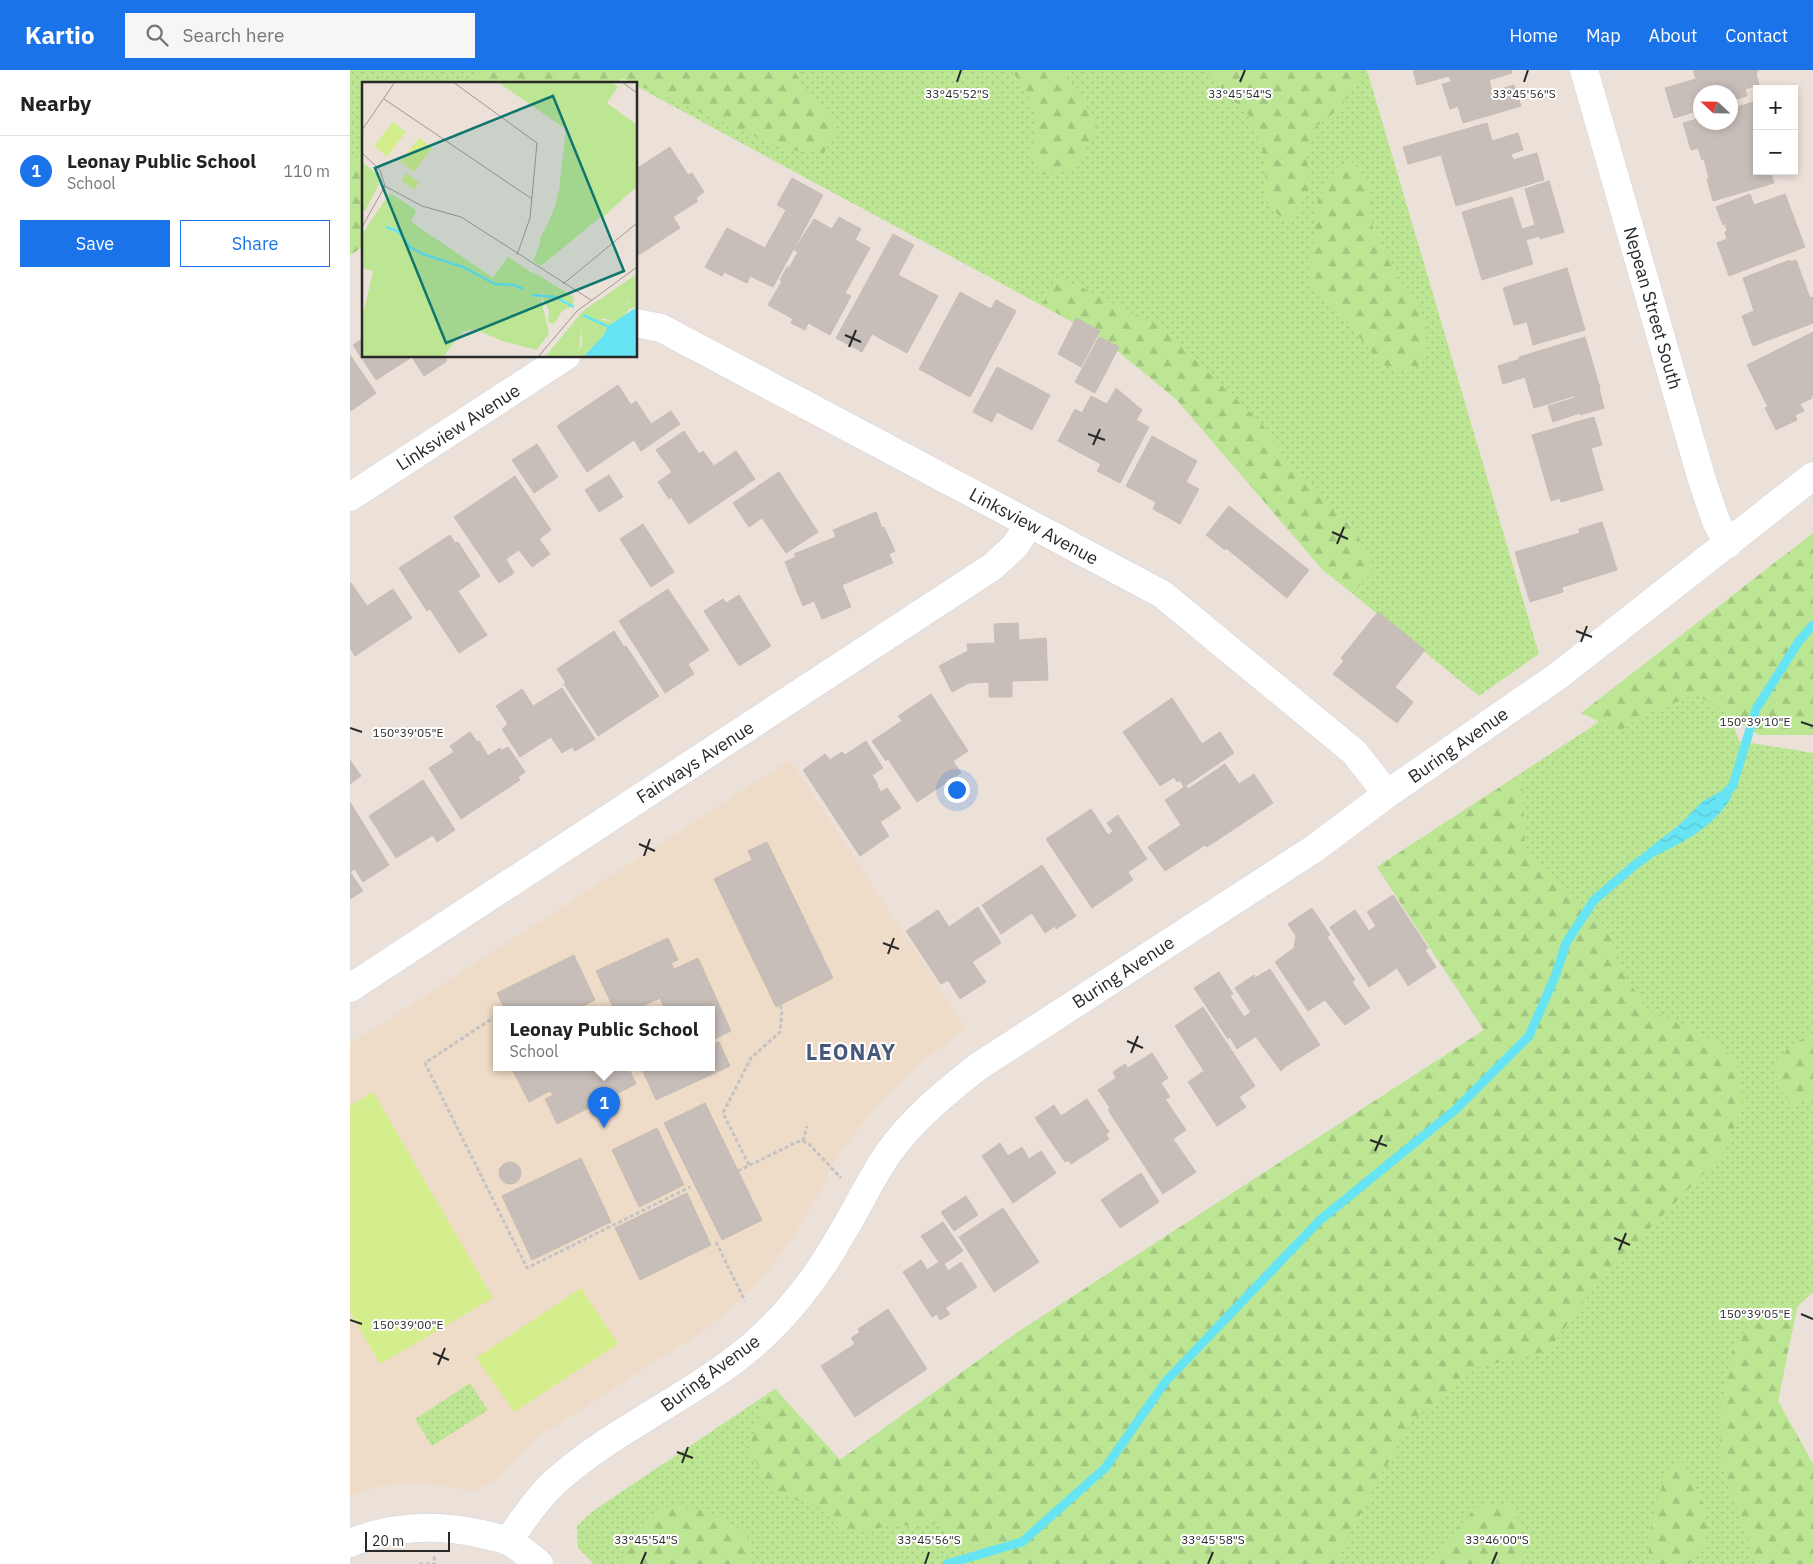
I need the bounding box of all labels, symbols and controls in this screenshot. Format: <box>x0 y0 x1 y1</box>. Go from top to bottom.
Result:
search box <box>125 13 475 58</box>
text: Kartio <box>25 19 95 51</box>
icon: search <box>143 21 171 49</box>
text: Search here <box>183 23 284 47</box>
text: Home <box>1510 24 1558 47</box>
text: Map <box>1586 24 1621 47</box>
text: About <box>1649 24 1697 47</box>
text: Contact <box>1725 24 1788 47</box>
inset map <box>362 82 638 358</box>
north arrow <box>1693 85 1738 130</box>
map controls <box>1753 85 1798 175</box>
button: + <box>1753 85 1798 130</box>
text: 33°45'52"S <box>925 86 989 101</box>
text: 33°45'54"S <box>1208 86 1272 101</box>
text: 33°45'56"S <box>1492 86 1556 101</box>
text: Nearby <box>20 89 91 117</box>
button: − <box>1753 130 1798 175</box>
text: Leonay Public School <box>67 149 256 173</box>
text: 1 <box>31 161 41 181</box>
text: 110 m <box>283 161 330 181</box>
text: School <box>67 173 116 193</box>
button: Save <box>20 220 170 267</box>
button: Share <box>180 220 330 267</box>
street label: Nepean Street South <box>1619 224 1687 392</box>
street label: Linksview Avenue <box>392 378 524 476</box>
street label: Linksview Avenue <box>966 482 1103 570</box>
street label: Buring Avenue <box>1403 702 1513 788</box>
text: 150°39'10"E <box>1720 714 1790 729</box>
street label: Fairways Avenue <box>632 715 758 809</box>
text: 150°39'05"E <box>373 725 443 740</box>
your location <box>944 777 970 803</box>
street label: Buring Avenue <box>1068 930 1178 1014</box>
popup <box>493 1006 715 1071</box>
text: Leonay Public School <box>510 1017 698 1041</box>
district label: LEONAY <box>806 1037 896 1066</box>
text: School <box>510 1041 558 1061</box>
pin: 1 <box>588 1087 620 1128</box>
text: 150°39'05"E <box>1720 1306 1790 1321</box>
text: 150°39'00"E <box>373 1317 443 1332</box>
street label: Buring Avenue <box>656 1329 764 1417</box>
scale bar <box>365 1529 450 1552</box>
text: 20 m <box>372 1532 404 1550</box>
text: 33°45'54"S <box>614 1532 678 1547</box>
text: 33°45'56"S <box>897 1532 961 1547</box>
text: 33°45'58"S <box>1181 1532 1245 1547</box>
text: 33°46'00"S <box>1465 1532 1529 1547</box>

